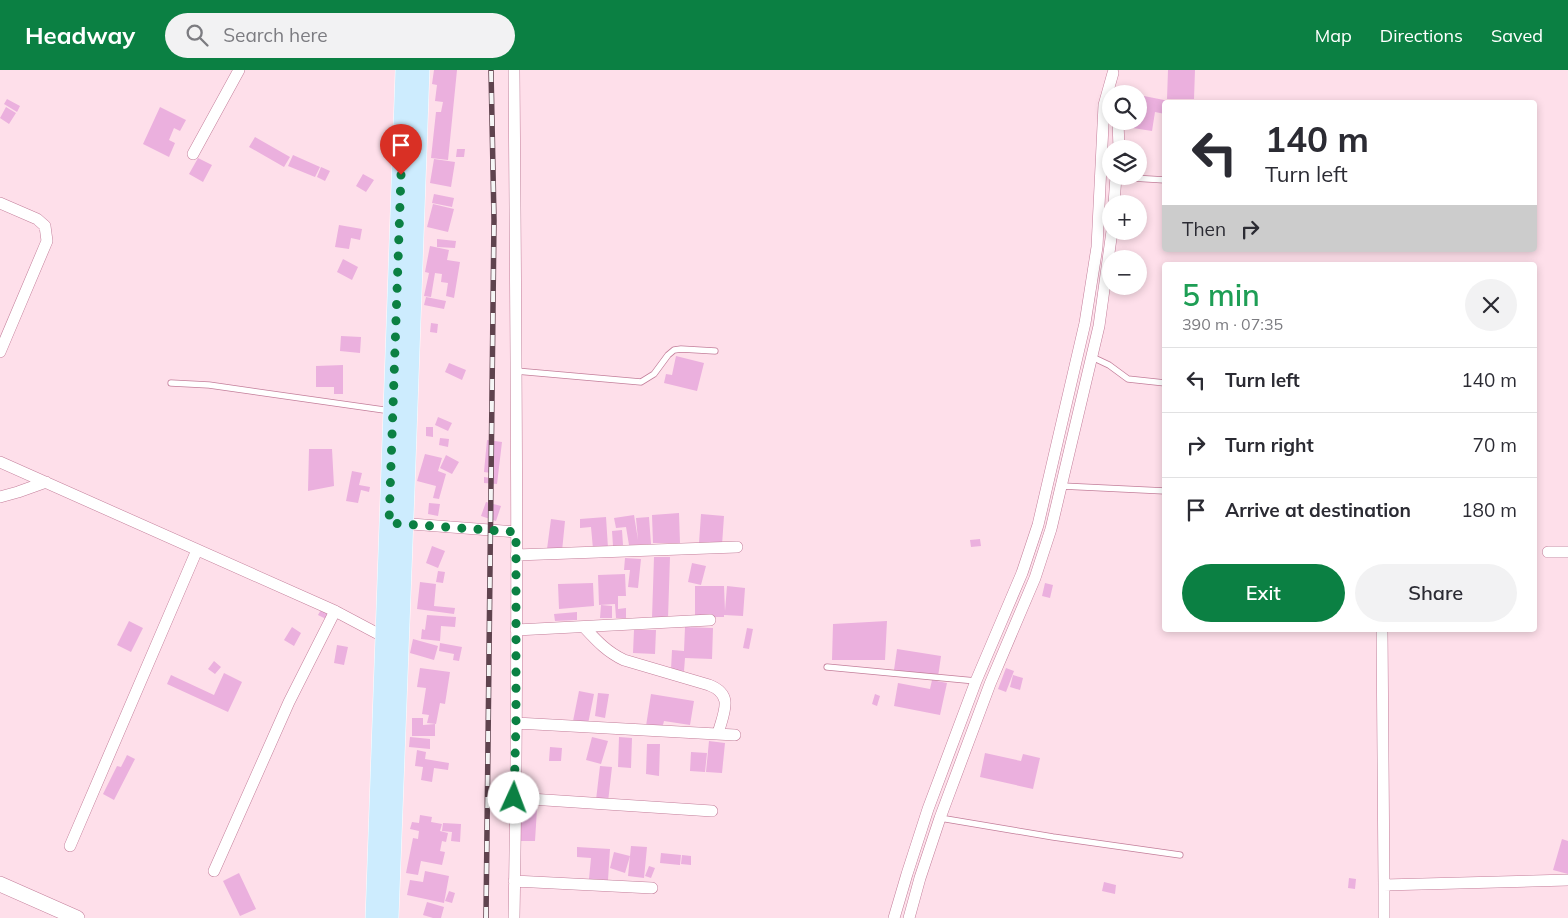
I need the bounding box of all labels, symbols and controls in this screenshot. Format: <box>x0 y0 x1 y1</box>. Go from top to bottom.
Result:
search box <box>165 13 515 58</box>
text: Headway <box>25 20 135 50</box>
icon: search <box>183 21 211 49</box>
text: Search here <box>223 23 328 47</box>
text: Map <box>1315 24 1352 47</box>
text: Directions <box>1380 24 1463 47</box>
text: Saved <box>1491 24 1543 47</box>
map controls <box>1102 85 1147 295</box>
button: search <box>1102 85 1147 130</box>
text: 140 m <box>1265 117 1369 161</box>
icon: left <box>1182 120 1247 185</box>
pin <box>380 124 422 175</box>
icon: arrive <box>387 131 415 159</box>
button: layers <box>1102 140 1147 185</box>
text: Turn left <box>1265 160 1348 188</box>
button: + <box>1102 195 1147 240</box>
icon: right <box>1236 215 1264 243</box>
text: Then <box>1182 217 1226 241</box>
button: − <box>1102 250 1147 295</box>
text: 5 min <box>1182 276 1260 314</box>
button: close <box>1465 279 1517 331</box>
text: 390 m · 07:35 <box>1182 314 1283 334</box>
icon: left <box>1182 366 1210 394</box>
text: Turn left <box>1225 368 1300 392</box>
text: 140 m <box>1461 368 1517 392</box>
icon: right <box>1182 431 1210 459</box>
text: Turn right <box>1225 433 1314 457</box>
text: 70 m <box>1473 433 1517 457</box>
icon: arrive <box>1182 496 1210 524</box>
text: Arrive at destination <box>1225 498 1411 522</box>
text: 180 m <box>1461 498 1517 522</box>
button: Exit <box>1182 564 1345 622</box>
button: Share <box>1355 564 1517 622</box>
position arrow <box>487 771 539 823</box>

